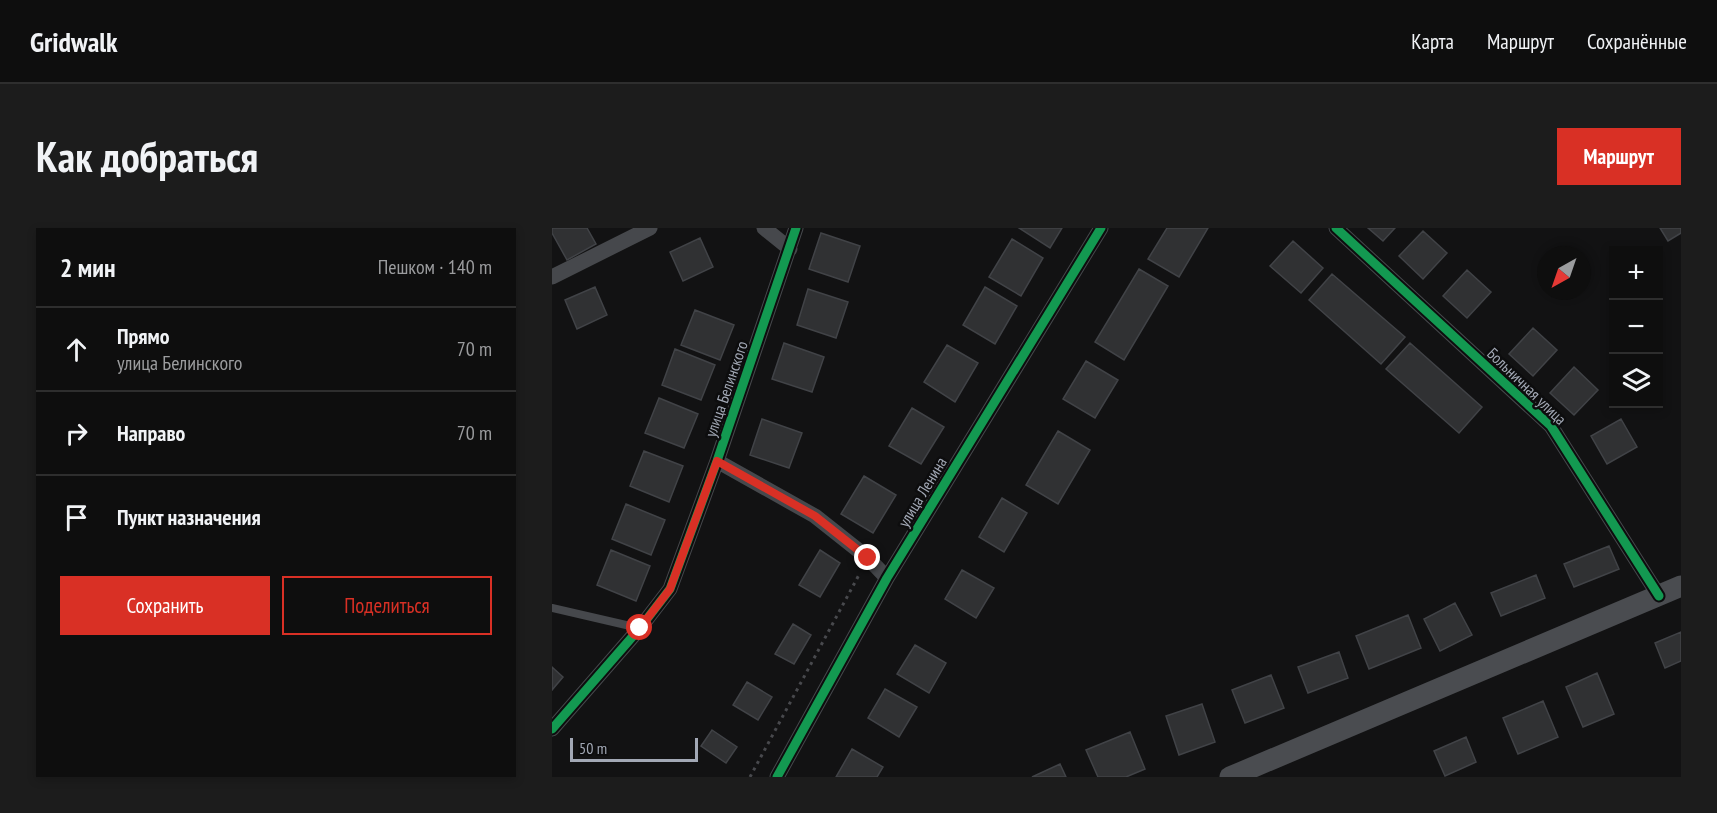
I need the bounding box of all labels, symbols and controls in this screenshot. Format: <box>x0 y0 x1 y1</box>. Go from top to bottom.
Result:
text: Gridwalk <box>30 23 118 60</box>
text: Карта <box>1411 28 1454 55</box>
text: Маршрут <box>1487 28 1554 55</box>
text: Сохранённые <box>1587 28 1687 55</box>
button: Маршрут <box>1557 128 1681 185</box>
text: Как добраться <box>36 129 258 184</box>
north arrow <box>1537 246 1591 300</box>
map controls <box>1609 246 1663 408</box>
button: + <box>1609 246 1663 300</box>
text: 2 мин <box>60 251 115 284</box>
text: Пешком · 140 m <box>378 254 492 280</box>
button: − <box>1609 300 1663 354</box>
text: Прямо <box>117 322 170 350</box>
icon: ahead <box>60 333 93 366</box>
text: 70 m <box>457 336 492 362</box>
street label: улица Белинского <box>700 338 752 440</box>
street label: Больничная улица <box>1483 343 1571 429</box>
text: улица Белинского <box>117 350 242 376</box>
button: layers <box>1609 354 1663 408</box>
icon: right <box>60 417 93 450</box>
text: Направо <box>117 419 185 447</box>
text: 70 m <box>457 420 492 446</box>
street label: улица Ленина <box>893 453 951 531</box>
icon: arrive <box>60 501 93 534</box>
text: Пункт назначения <box>117 503 261 531</box>
route end <box>854 544 880 570</box>
button: Сохранить <box>60 576 270 635</box>
button: Поделиться <box>282 576 492 635</box>
route start <box>626 614 652 640</box>
scale bar <box>570 735 698 762</box>
text: 50 m <box>579 738 607 758</box>

